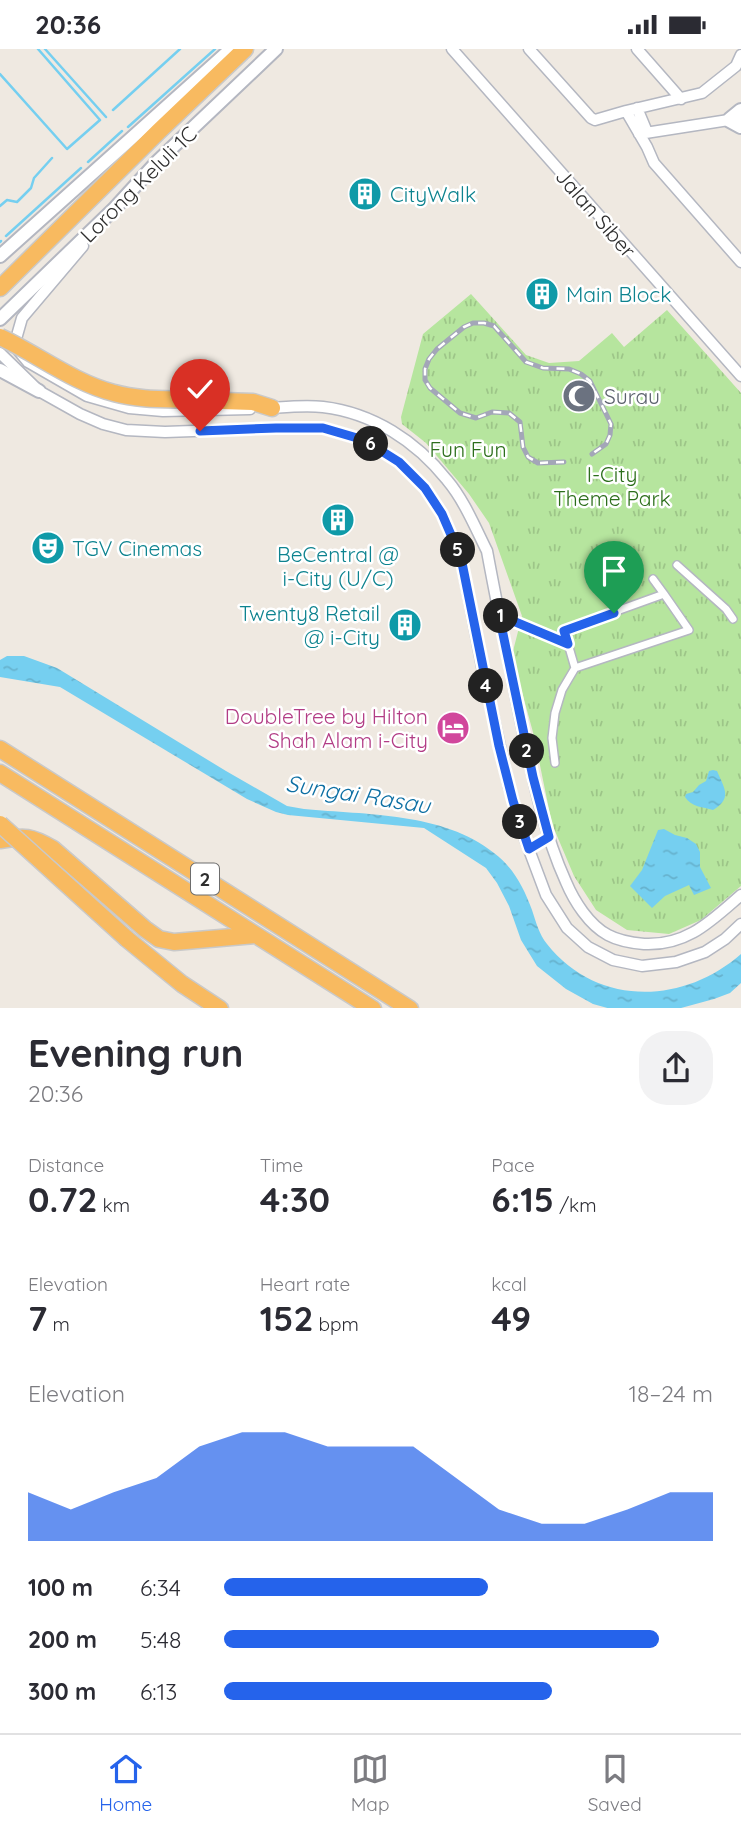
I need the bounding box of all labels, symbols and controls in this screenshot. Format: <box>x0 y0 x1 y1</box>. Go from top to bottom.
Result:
text: 20:36 <box>35 8 101 41</box>
street label: Lorong Keluli 1C <box>74 120 202 248</box>
street label: Jalan Siber <box>550 163 642 263</box>
building icon: CityWalk <box>346 175 384 213</box>
place label: CityWalk <box>390 181 476 207</box>
building icon: Main Block <box>523 275 561 313</box>
place label: Main Block <box>566 281 671 307</box>
pin <box>170 359 230 431</box>
icon: check <box>181 370 219 408</box>
mosque icon: Surau <box>560 377 598 415</box>
place label: Surau <box>604 383 660 409</box>
pin: 6 <box>354 427 388 461</box>
text: 6 <box>365 431 376 455</box>
park label: Fun Fun <box>429 436 507 462</box>
park label: I-City Theme Park <box>553 461 671 511</box>
building icon: BeCentral @ i-City (U/C) <box>319 501 357 539</box>
theatre icon: TGV Cinemas <box>29 529 67 567</box>
pin: 5 <box>440 533 476 567</box>
place label: TGV Cinemas <box>72 535 202 561</box>
text: 5 <box>452 537 463 561</box>
place label: BeCentral @ i-City (U/C) <box>277 541 399 591</box>
pin <box>584 541 644 613</box>
icon: arrive <box>595 552 633 590</box>
pin: 1 <box>484 599 518 633</box>
place label: Twenty8 Retail @ i-City <box>239 600 380 650</box>
text: 1 <box>497 603 504 627</box>
building icon: Twenty8 Retail @ i-City <box>386 606 424 644</box>
pin: 4 <box>468 669 504 703</box>
text: 4 <box>480 673 491 697</box>
place label: DoubleTree by Hilton Shah Alam i-City <box>225 703 428 753</box>
hotel icon: DoubleTree by Hilton Shah Alam i-City <box>434 709 472 747</box>
pin: 2 <box>510 733 544 769</box>
text: 2 <box>521 738 532 762</box>
water label: Sungai Rasau <box>284 768 434 820</box>
pin: 3 <box>503 805 538 839</box>
text: 3 <box>514 809 525 833</box>
road number: 2 <box>191 863 219 895</box>
text: Evening run <box>28 1029 243 1077</box>
button: share <box>639 1031 713 1105</box>
text: 20:36 <box>28 1079 83 1108</box>
text: Distance <box>28 1153 104 1177</box>
text: Time <box>260 1153 303 1177</box>
text: Pace <box>491 1153 535 1177</box>
text: 0.72 <box>28 1177 97 1221</box>
text: 4:30 <box>260 1177 330 1221</box>
text: 6:15 <box>491 1177 554 1221</box>
text: km <box>97 1193 130 1217</box>
text: /km <box>554 1193 597 1217</box>
text: Elevation <box>28 1272 108 1296</box>
text: Heart rate <box>260 1272 350 1296</box>
text: kcal <box>491 1272 527 1296</box>
text: 7 <box>28 1296 47 1340</box>
text: 152 <box>260 1296 313 1340</box>
text: 49 <box>491 1296 531 1340</box>
text: m <box>47 1312 70 1336</box>
text: bpm <box>313 1312 359 1336</box>
text: Elevation <box>28 1379 125 1408</box>
text: 18–24 m <box>629 1379 713 1408</box>
text: 100 m <box>28 1573 93 1602</box>
text: 6:34 <box>140 1573 181 1602</box>
text: 200 m <box>28 1625 97 1654</box>
text: 5:48 <box>140 1625 181 1654</box>
text: 300 m <box>28 1677 96 1706</box>
text: 6:13 <box>140 1677 177 1706</box>
tab: Home <box>99 1750 152 1816</box>
tab: Map <box>351 1750 389 1816</box>
tab: Saved <box>588 1750 642 1816</box>

